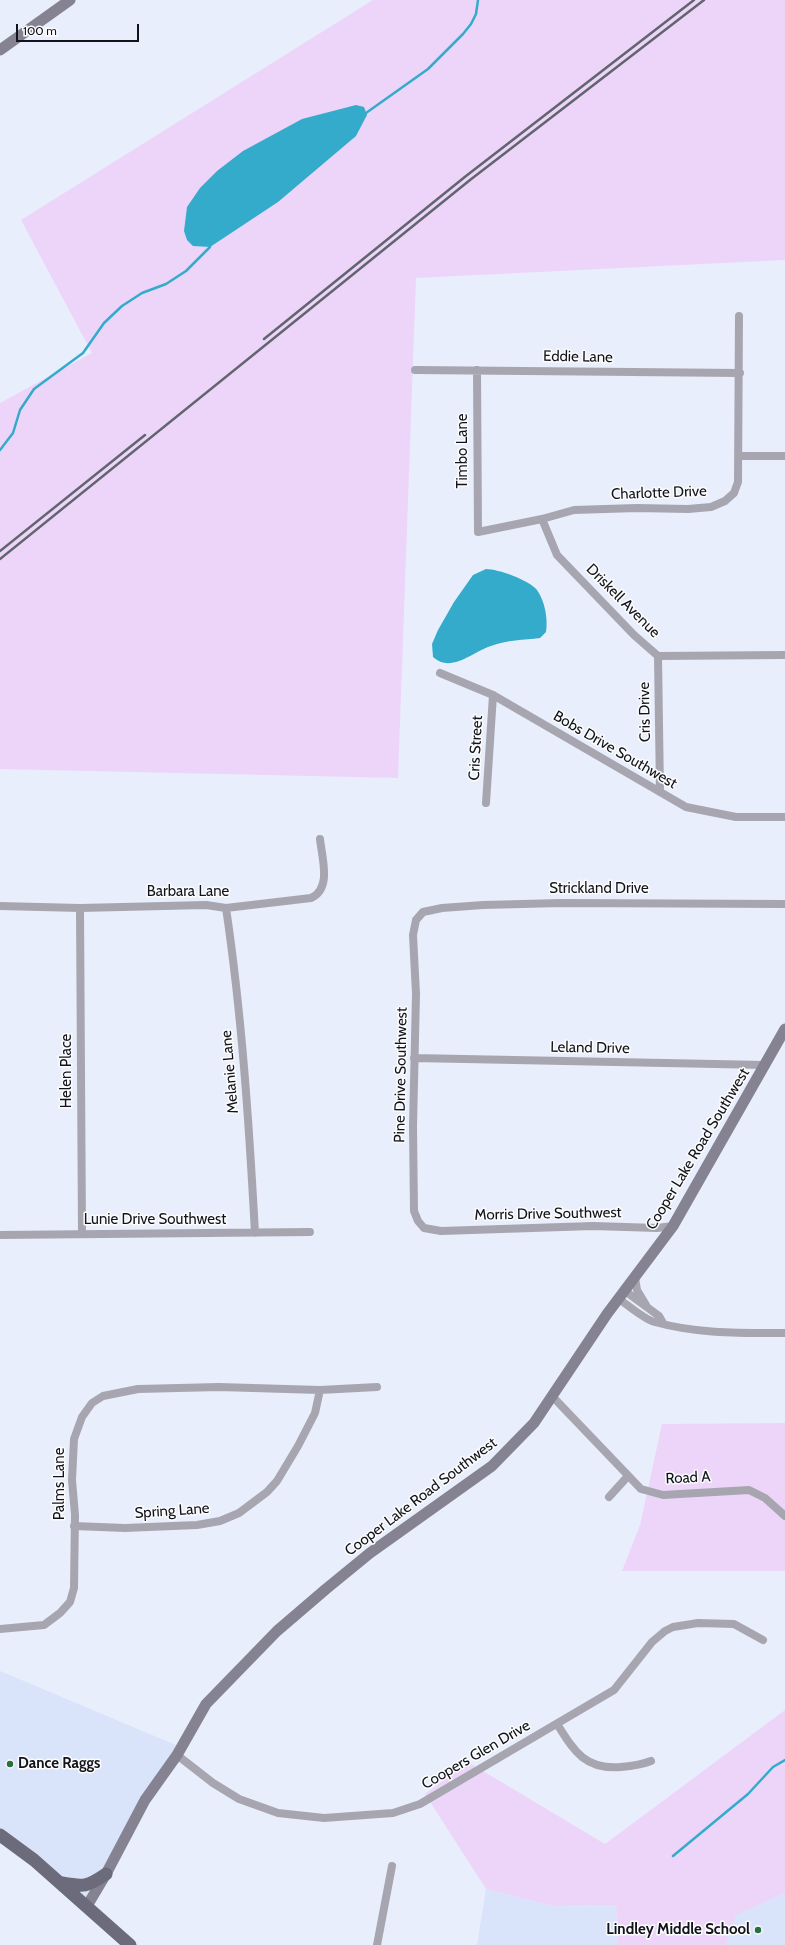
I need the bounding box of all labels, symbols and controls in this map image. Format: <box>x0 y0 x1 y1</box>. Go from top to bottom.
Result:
scale bar <box>18 16 141 42</box>
text: 100 m <box>23 23 57 38</box>
street label: Eddie Lane <box>543 347 613 367</box>
street label: Timbo Lane <box>454 414 472 488</box>
street label: Charlotte Drive <box>611 482 707 504</box>
street label: Driskell Avenue <box>582 560 664 642</box>
street label: Cris Drive <box>635 682 655 742</box>
street label: Bobs Drive Southwest <box>550 707 680 793</box>
street label: Cris Street <box>465 715 487 781</box>
street label: Strickland Drive <box>549 880 649 898</box>
street label: Barbara Lane <box>147 883 229 901</box>
street label: Pine Drive Southwest <box>391 1007 411 1143</box>
street label: Melanie Lane <box>217 1029 243 1115</box>
street label: Helen Place <box>58 1034 76 1108</box>
street label: Leland Drive <box>550 1038 630 1058</box>
street label: Cooper Lake Road Southwest <box>643 1065 753 1233</box>
street label: Morris Drive Southwest <box>474 1204 622 1224</box>
street label: Lunie Drive Southwest <box>84 1211 226 1229</box>
street label: Cooper Lake Road Southwest <box>342 1434 500 1560</box>
street label: Palms Lane <box>51 1448 69 1520</box>
street label: Road A <box>665 1468 711 1488</box>
street label: Spring Lane <box>134 1499 210 1523</box>
street label: Coopers Glen Drive <box>418 1717 534 1793</box>
place label: Dance Raggs <box>18 1755 100 1773</box>
marker: Dance Raggs <box>5 1759 15 1769</box>
place label: Lindley Middle School <box>606 1921 750 1939</box>
marker: Lindley Middle School <box>753 1925 763 1935</box>

